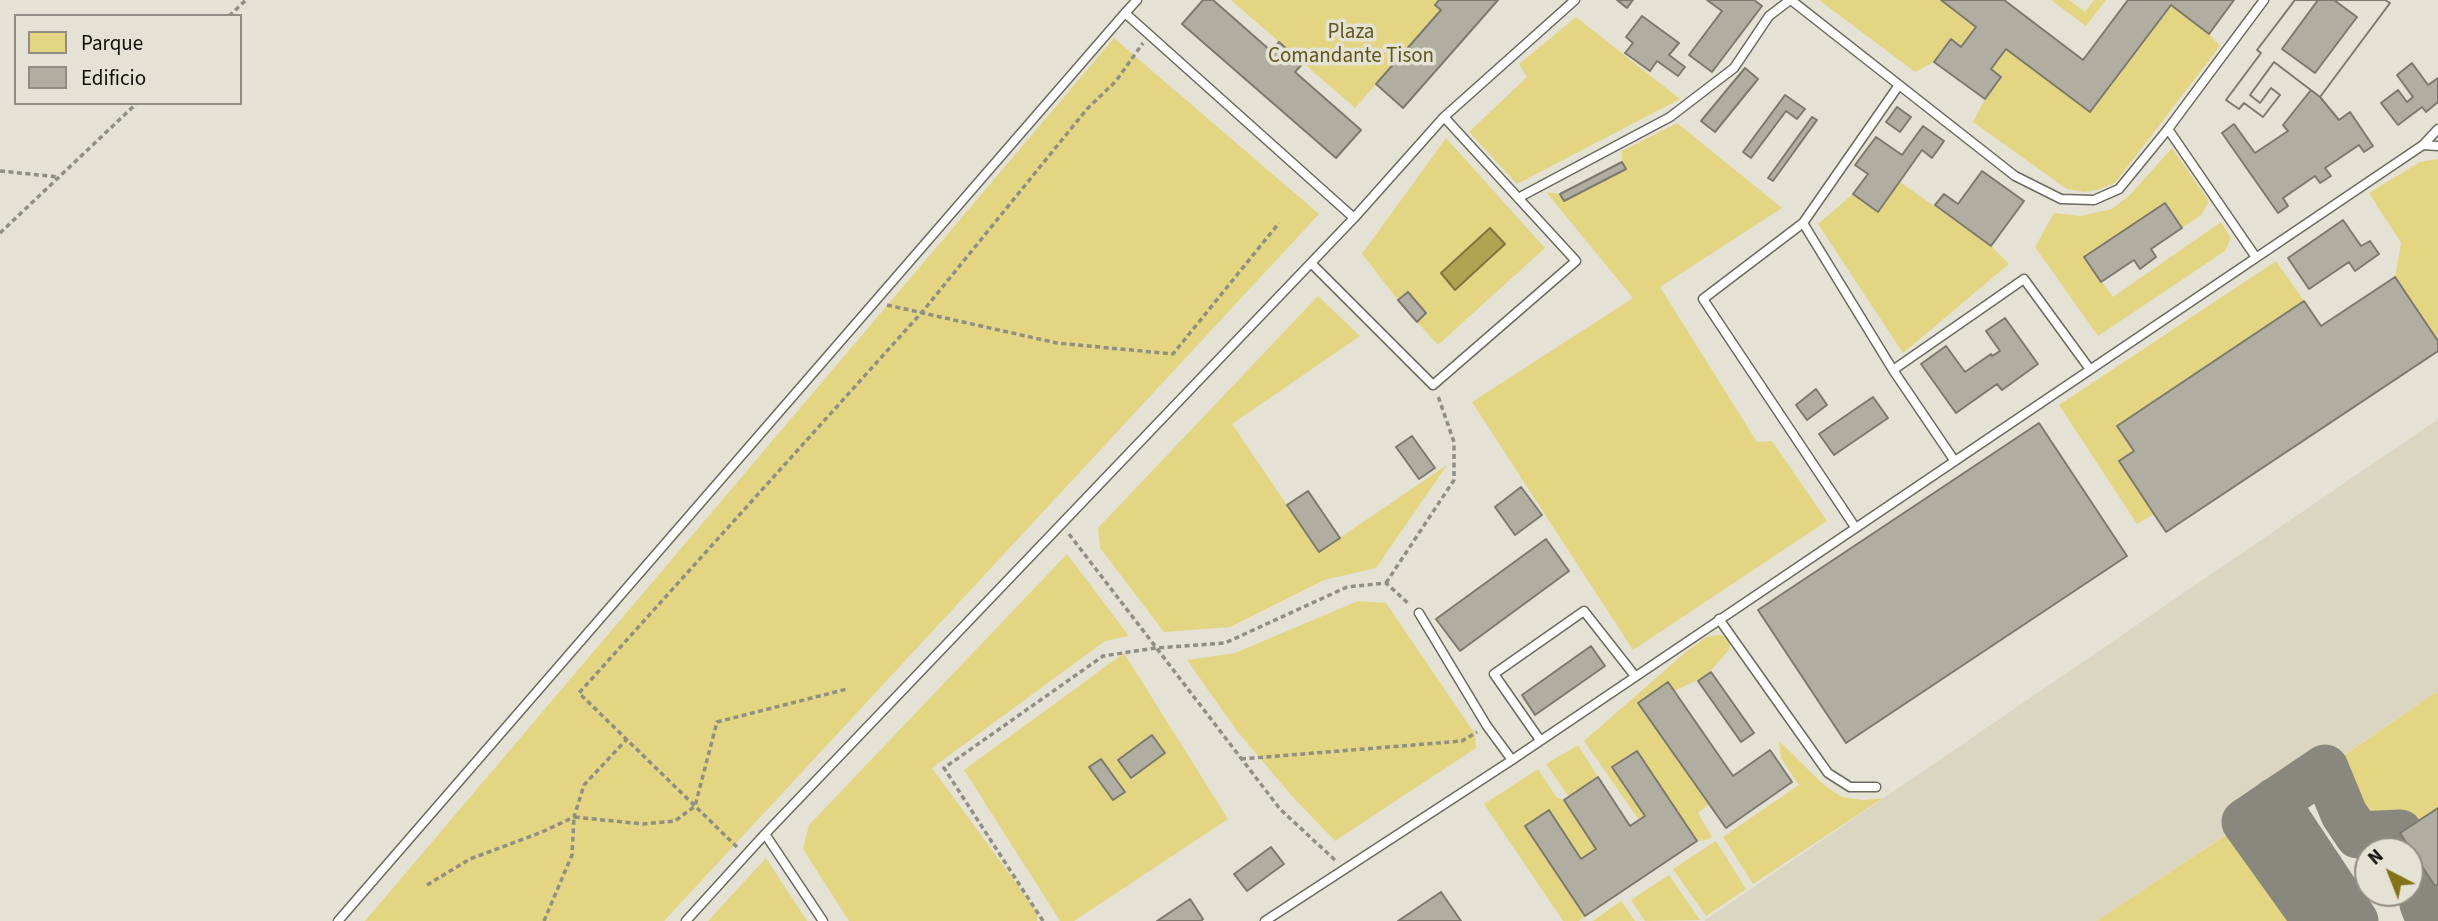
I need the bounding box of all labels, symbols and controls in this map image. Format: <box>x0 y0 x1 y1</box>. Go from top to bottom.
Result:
legend <box>14 14 242 105</box>
park label: Plaza Comandante Tison <box>1268 20 1434 70</box>
text: Parque <box>81 28 143 58</box>
text: Edificio <box>81 63 146 93</box>
north arrow <box>2354 837 2424 907</box>
text: N <box>2362 843 2390 872</box>

